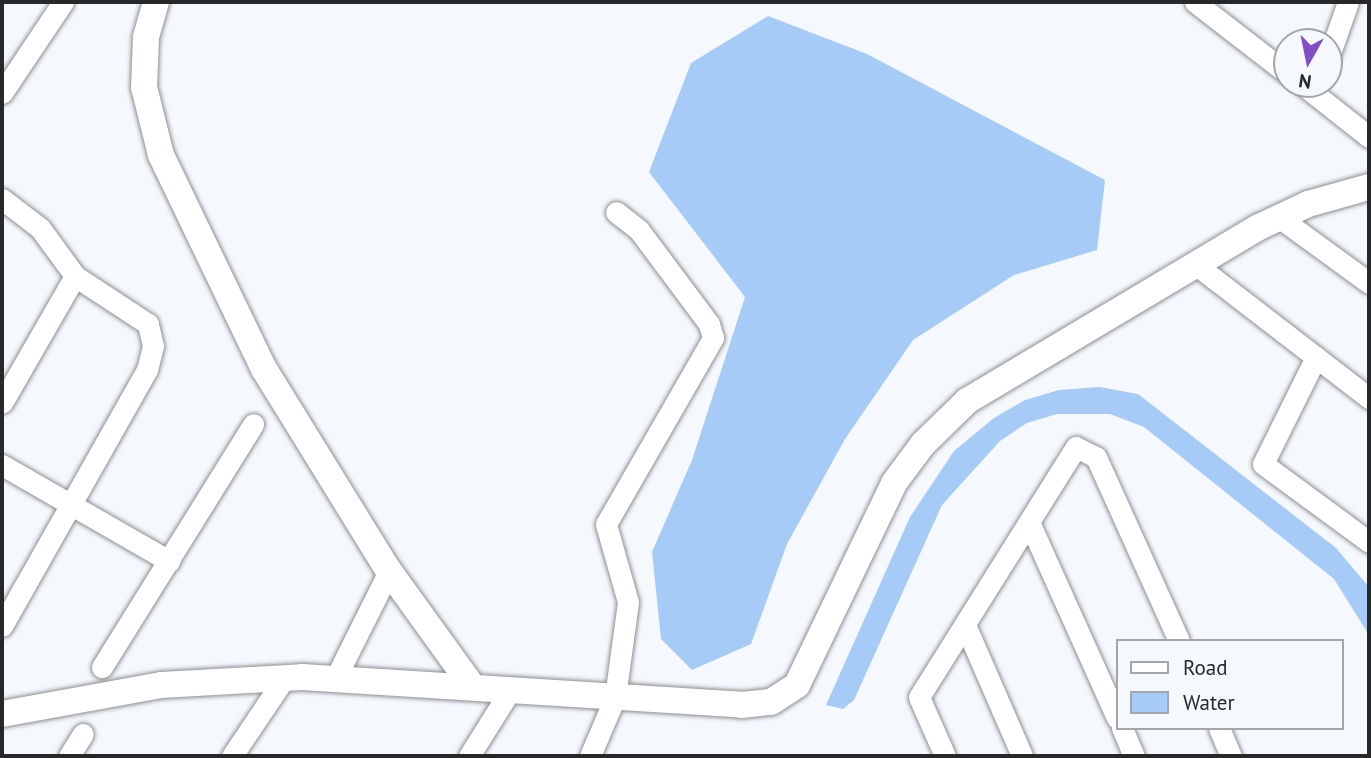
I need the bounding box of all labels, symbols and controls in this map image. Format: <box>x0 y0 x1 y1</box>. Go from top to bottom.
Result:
north arrow <box>1273 28 1343 98</box>
text: N <box>1297 69 1313 95</box>
legend <box>1116 639 1343 730</box>
text: Road <box>1183 654 1227 681</box>
text: Water <box>1183 689 1235 716</box>

